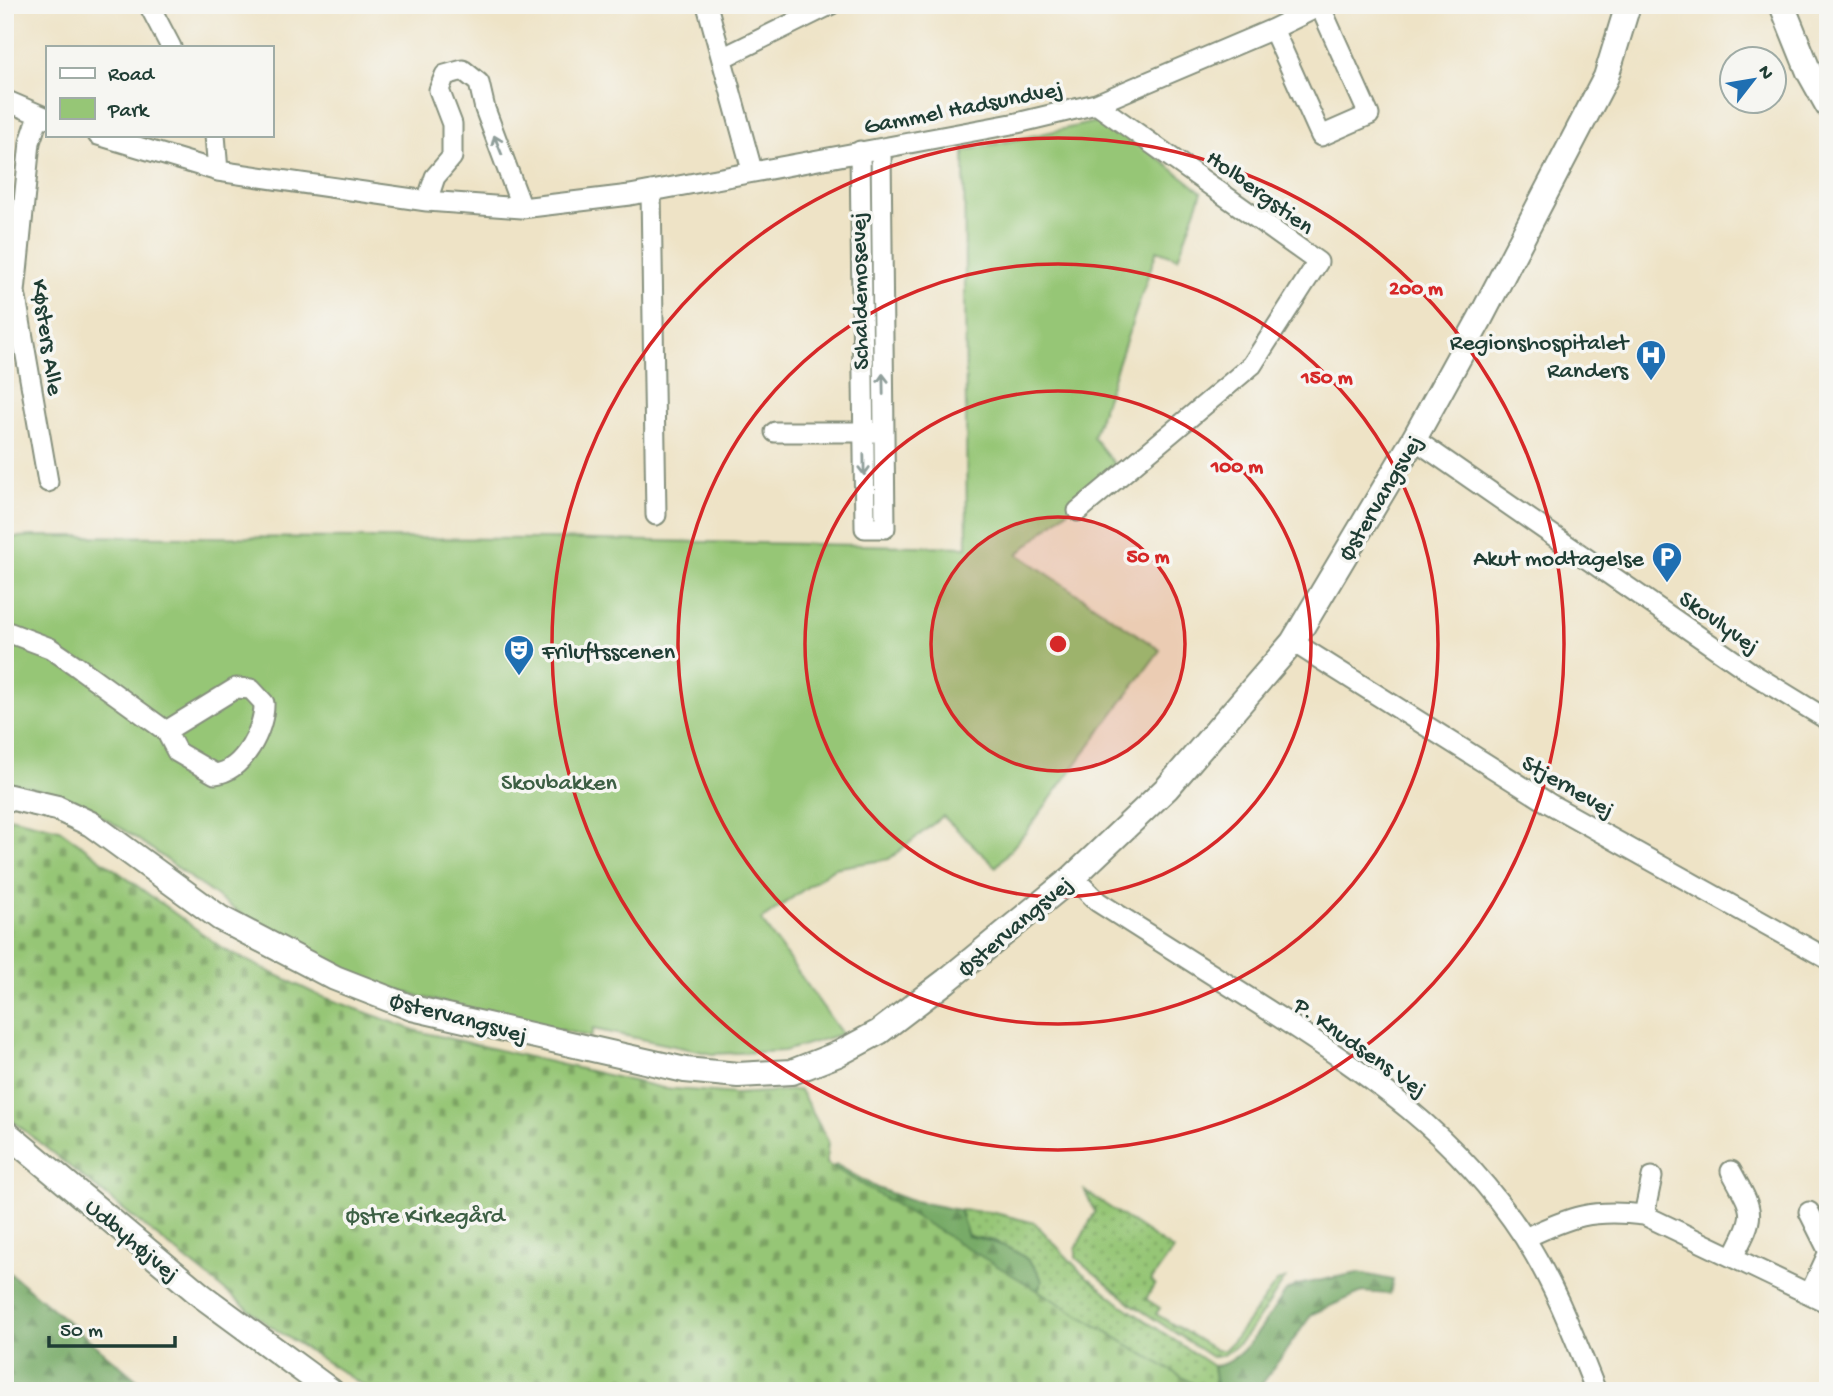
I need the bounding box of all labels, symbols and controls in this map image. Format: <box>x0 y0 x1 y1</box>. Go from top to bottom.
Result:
legend <box>46 46 273 136</box>
north arrow <box>1717 46 1787 116</box>
text: N <box>1752 62 1778 84</box>
text: Road <box>108 64 156 89</box>
street label: Gammel Hadsundvej <box>862 76 1066 143</box>
text: Park <box>107 100 151 125</box>
one-way arrow <box>490 134 503 156</box>
street label: Holbergstien <box>1199 145 1319 243</box>
street label: Schaldemosevej <box>846 212 877 370</box>
street label: Køsters Alle <box>23 278 68 398</box>
text: 200 m <box>1389 278 1443 303</box>
place label: Regionshospitalet Randers <box>1450 330 1630 387</box>
hospital icon: Regionshospitalet Randers <box>1634 338 1668 382</box>
text: 150 m <box>1300 367 1353 392</box>
one-way arrow <box>877 372 890 395</box>
street label: Østervangsvej <box>1333 431 1431 567</box>
one-way arrow <box>857 453 871 476</box>
text: 100 m <box>1210 456 1263 481</box>
parking icon: Akut modtagelse <box>1650 540 1684 584</box>
text: 50 m <box>1127 546 1170 571</box>
place label: Akut modtagelse <box>1473 546 1645 575</box>
street label: Skovlyvej <box>1672 586 1764 662</box>
centre of rings <box>1046 632 1070 656</box>
theatre icon: Friluftsscenen <box>502 633 536 677</box>
place label: Friluftsscenen <box>541 639 676 668</box>
street label: Stjernevej <box>1516 750 1619 826</box>
park label: Skovbakken <box>501 770 618 799</box>
street label: Østervangsvej <box>953 871 1080 984</box>
street label: Østervangsvej <box>386 987 530 1052</box>
street label: P. Knudsens Vej <box>1286 992 1431 1106</box>
street label: Udbyhøjvej <box>78 1194 184 1290</box>
park label: Østre Kirkegård <box>345 1203 507 1232</box>
scale bar <box>49 1305 175 1349</box>
text: 50 m <box>60 1320 103 1345</box>

